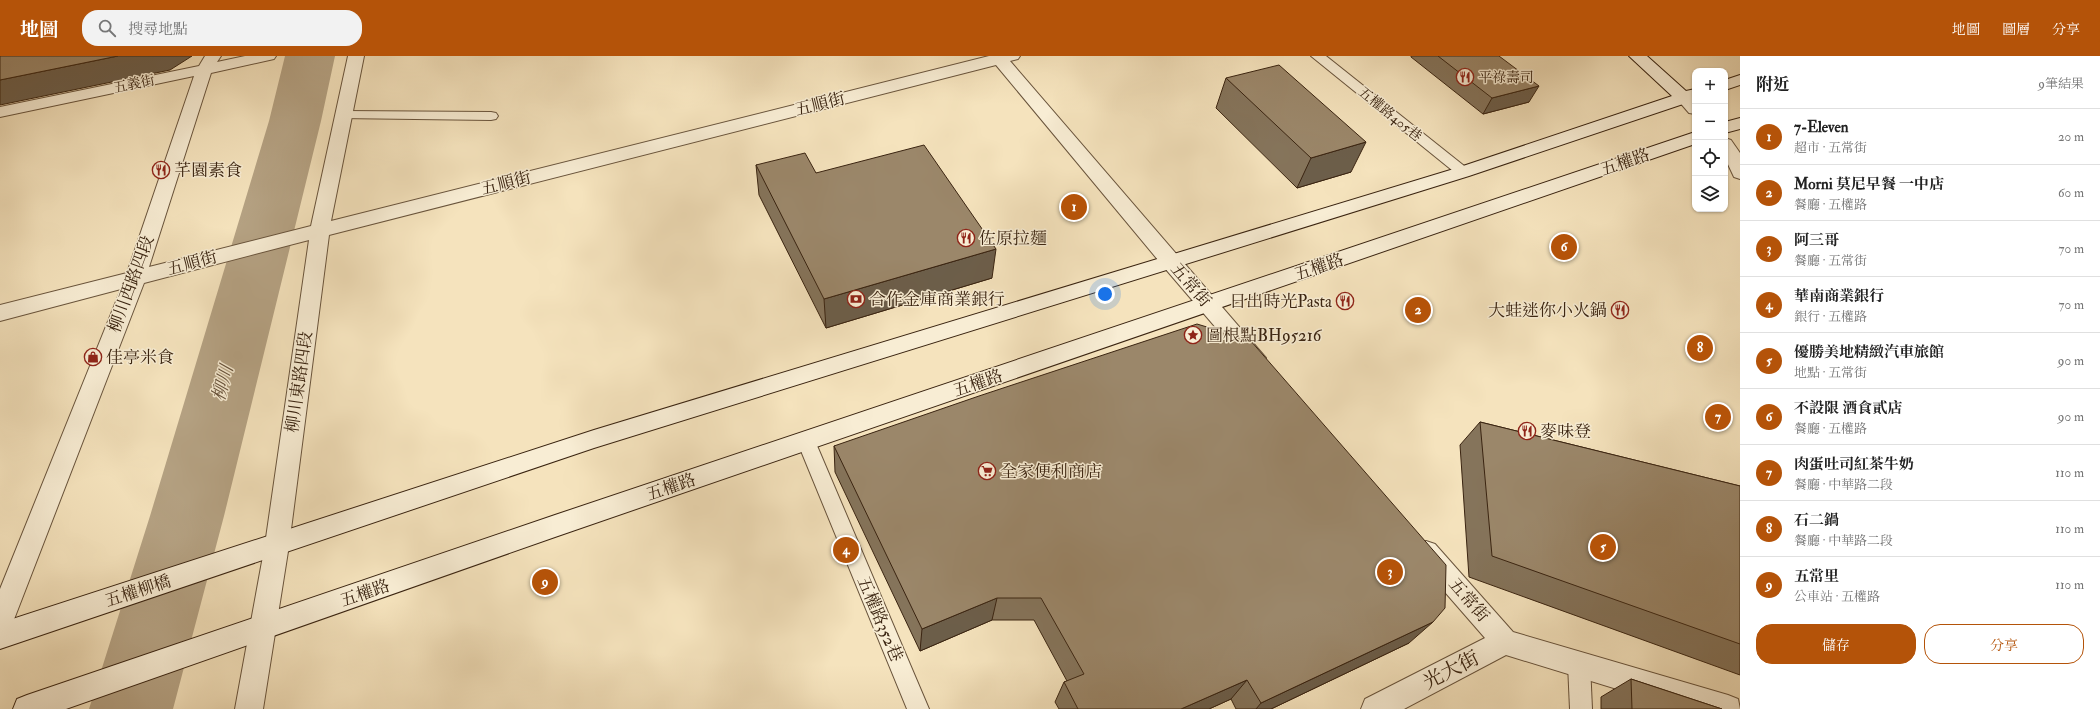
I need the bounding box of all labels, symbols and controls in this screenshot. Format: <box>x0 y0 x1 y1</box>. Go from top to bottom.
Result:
search box <box>82 10 362 46</box>
icon: search <box>96 17 118 39</box>
text: 地圖 <box>20 18 58 42</box>
text: 搜尋地點 <box>128 20 188 39</box>
text: 地圖 <box>1952 21 1980 38</box>
text: 圖層 <box>2002 21 2030 38</box>
text: 分享 <box>2052 21 2080 38</box>
restaurant icon: 平祿壽司 <box>1455 67 1475 87</box>
map controls <box>1692 68 1728 212</box>
button: + <box>1692 68 1728 104</box>
place label: 平祿壽司 <box>1478 69 1534 86</box>
street label: 五義街 <box>112 71 156 97</box>
text: 附近 <box>1756 74 1790 95</box>
text: 9筆結果 <box>2038 76 2084 92</box>
street label: 五權路405巷 <box>1355 83 1425 145</box>
street label: 五順街 <box>793 88 847 120</box>
button: − <box>1692 104 1728 140</box>
text: 7-Eleven <box>1794 118 1848 137</box>
text: 1 <box>1767 129 1771 145</box>
text: 20 m <box>2058 129 2084 145</box>
button: locate <box>1692 140 1728 176</box>
text: 超市 · 五常街 <box>1794 140 1867 156</box>
street label: 五權路 <box>1597 144 1653 180</box>
restaurant icon: 芊園素食 <box>151 160 171 180</box>
place label: 芊園素食 <box>174 160 242 181</box>
street label: 五順街 <box>479 167 533 199</box>
text: Morni 莫尼早餐 一中店 <box>1794 175 1944 194</box>
button: layers <box>1692 176 1728 212</box>
text: 2 <box>1766 185 1772 201</box>
text: 60 m <box>2058 185 2084 201</box>
pin: 1 <box>1061 192 1087 222</box>
text: 餐廳 · 五權路 <box>1794 197 1867 213</box>
restaurant icon: 佐原拉麵 <box>956 228 976 248</box>
place label: 佐原拉麵 <box>979 228 1047 249</box>
text: 阿三哥 <box>1794 231 1839 250</box>
street label: 柳川西路四段 <box>104 232 158 336</box>
pin: 6 <box>1551 232 1577 262</box>
text: 3 <box>1767 241 1772 257</box>
text: 70 m <box>2059 241 2084 257</box>
street label: 五順街 <box>165 246 219 280</box>
street label: 五權路 <box>1291 249 1347 285</box>
text: 餐廳 · 五常街 <box>1794 253 1867 269</box>
street label: 五常街 <box>1166 259 1216 311</box>
your location <box>1095 284 1115 304</box>
text: 華南商業銀行 <box>1794 287 1884 306</box>
bank icon: 合作金庫商業銀行 <box>846 289 866 309</box>
place label: 合作金庫商業銀行 <box>869 289 1005 310</box>
place label: 日出時光Pasta <box>1229 291 1333 312</box>
restaurant icon: 日出時光Pasta <box>1335 291 1355 311</box>
pin: 2 <box>1405 295 1431 325</box>
text: 4 <box>1765 297 1773 313</box>
text: 70 m <box>2059 297 2084 313</box>
place label: 大蛙迷你小火鍋 <box>1488 300 1607 321</box>
restaurant icon: 大蛙迷你小火鍋 <box>1610 300 1630 320</box>
text: 銀行 · 五權路 <box>1794 309 1867 325</box>
place icon: 圖根點BH95216 <box>1183 325 1203 345</box>
place label: 圖根點BH95216 <box>1206 325 1323 346</box>
street label: 柳川東路四段 <box>282 330 316 434</box>
pin: 8 <box>1687 333 1713 363</box>
text: 優勝美地精緻汽車旅館 <box>1794 343 1944 362</box>
shop icon: 佳亭米食 <box>83 347 103 367</box>
place label: 佳亭米食 <box>106 347 174 368</box>
text: 5 <box>1766 353 1772 369</box>
text: 90 m <box>2058 353 2084 369</box>
water label: 柳川 <box>207 361 239 403</box>
street label: 五權路 <box>950 365 1006 401</box>
text: 地點 · 五常街 <box>1794 365 1867 381</box>
text: 不設限 酒食貳店 <box>1794 399 1902 418</box>
pin: 7 <box>1705 402 1731 432</box>
text: 6 <box>1766 409 1772 425</box>
text: 90 m <box>2058 409 2084 425</box>
restaurant icon: 麥味登 <box>1517 421 1537 441</box>
place label: 麥味登 <box>1540 421 1591 442</box>
text: 餐廳 · 五權路 <box>1794 421 1867 437</box>
text: 肉蛋吐司紅茶牛奶 <box>1794 455 1914 474</box>
supermarket icon: 全家便利商店 <box>977 461 997 481</box>
place label: 全家便利商店 <box>1000 461 1102 482</box>
text: 7 <box>1766 465 1772 481</box>
text: 110 m <box>2055 465 2084 481</box>
street label: 五權路 <box>643 469 699 505</box>
text: 餐廳 · 中華路二段 <box>1794 477 1893 493</box>
text: 石二鍋 <box>1794 511 1839 530</box>
text: 8 <box>1766 521 1772 537</box>
text: 110 m <box>2055 521 2084 537</box>
pin: 5 <box>1590 532 1616 562</box>
text: 餐廳 · 中華路二段 <box>1794 533 1893 549</box>
pin: 4 <box>833 535 859 565</box>
pin: 3 <box>1377 557 1403 587</box>
pin: 9 <box>532 567 558 597</box>
text: 五常里 <box>1794 567 1839 586</box>
street label: 五權柳橋 <box>102 571 174 611</box>
street label: 五權路352巷 <box>853 573 907 665</box>
street label: 五常街 <box>1444 574 1494 626</box>
street label: 五權路 <box>337 575 393 611</box>
text: 9 <box>1766 577 1772 593</box>
text: 110 m <box>2055 577 2084 593</box>
text: 公車站 · 五權路 <box>1794 589 1880 605</box>
button: 儲存 <box>1756 624 1916 664</box>
button: 分享 <box>1924 624 2084 664</box>
street label: 光大街 <box>1419 645 1483 695</box>

